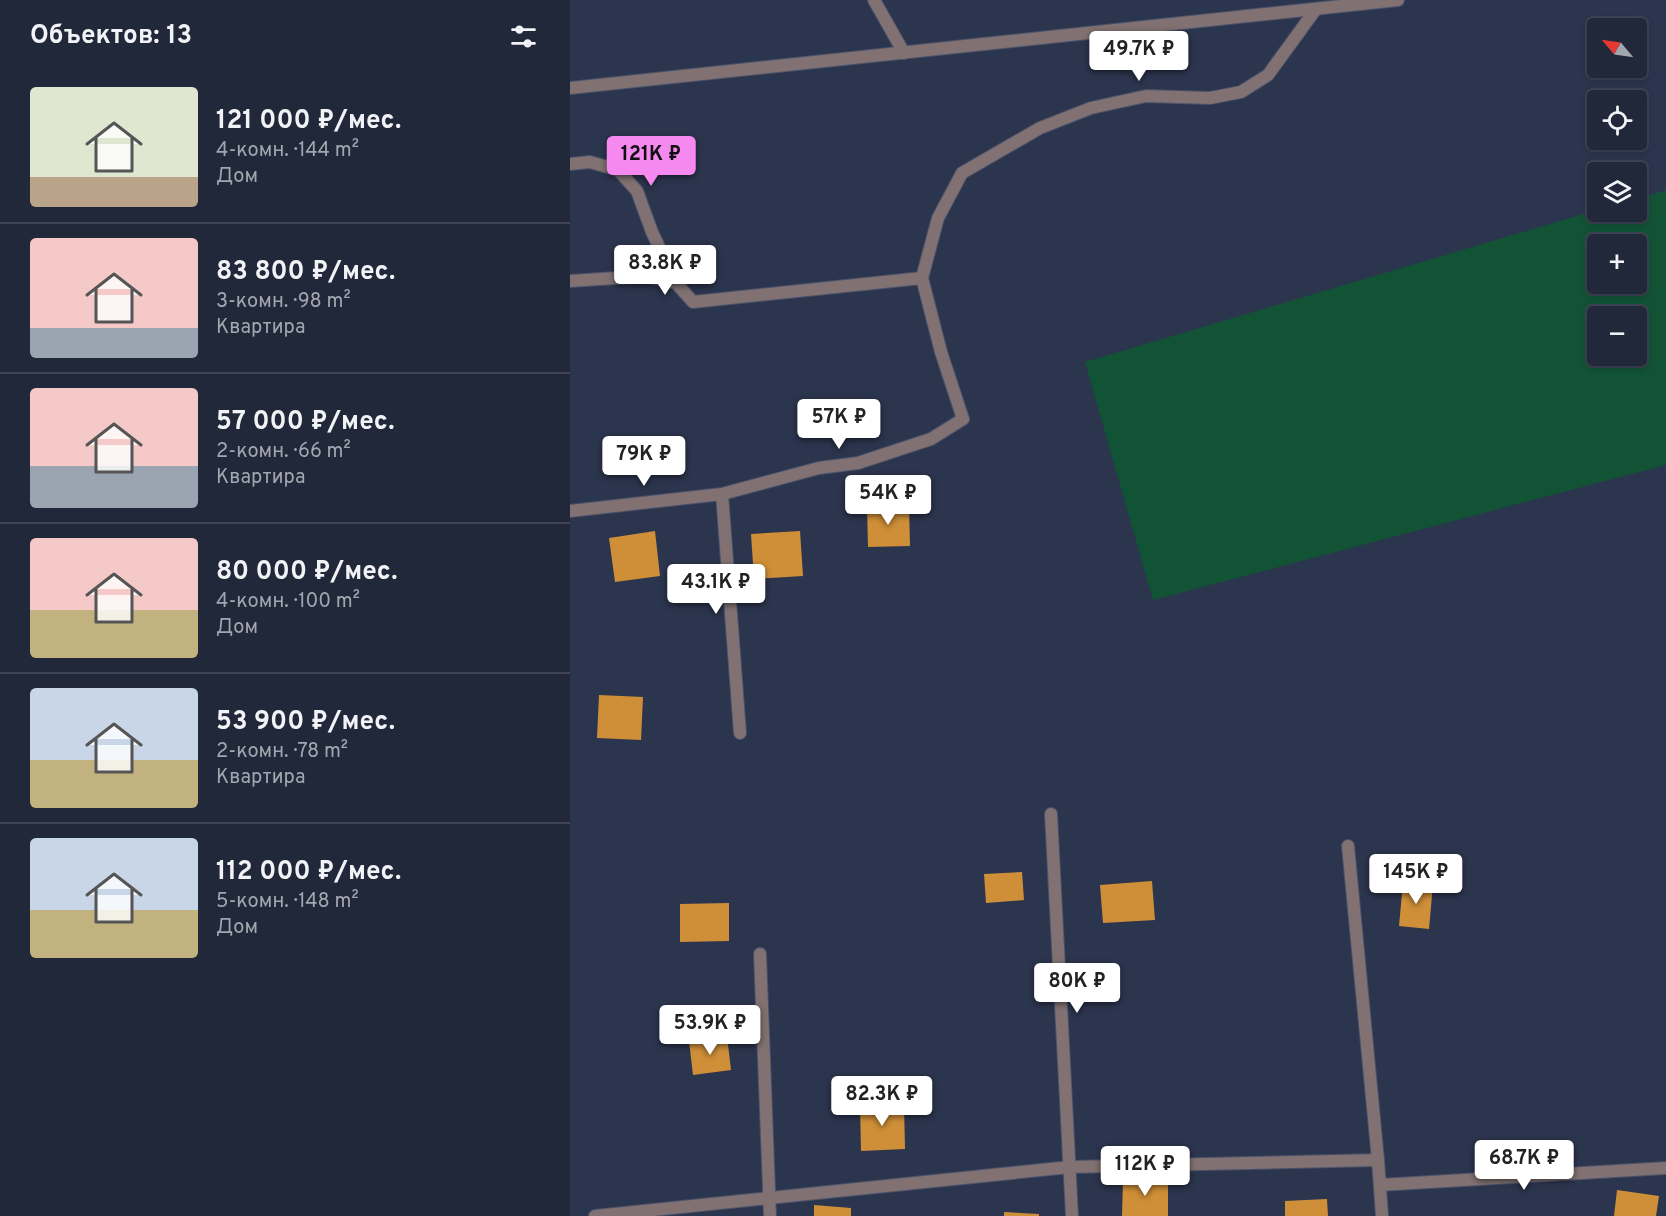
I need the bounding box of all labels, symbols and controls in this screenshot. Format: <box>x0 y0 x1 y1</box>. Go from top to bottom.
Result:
north arrow <box>1587 18 1647 78</box>
map controls <box>1587 18 1647 366</box>
text: Объектов: 13 <box>30 20 192 53</box>
icon: filters <box>507 20 540 53</box>
pin: 49.7K ₽ <box>1084 31 1194 82</box>
text: 49.7K ₽ <box>1103 37 1175 63</box>
button: locate <box>1587 90 1647 150</box>
text: 121 000 ₽/мес. <box>216 105 401 138</box>
icon: home <box>78 111 150 183</box>
pin: 121K ₽ <box>602 136 700 187</box>
text: 4-комн. · 144 m² <box>216 138 359 164</box>
text: 121K ₽ <box>621 142 681 168</box>
button: layers <box>1587 162 1647 222</box>
text: Дом <box>216 164 258 190</box>
button: + <box>1587 234 1647 294</box>
pin: 83.8K ₽ <box>610 245 720 296</box>
text: 83.8K ₽ <box>628 251 702 277</box>
text: 83 800 ₽/мес. <box>216 256 395 289</box>
icon: home <box>78 262 150 334</box>
text: 3-комн. · 98 m² <box>216 289 351 315</box>
button: − <box>1587 306 1647 366</box>
text: Квартира <box>216 315 305 341</box>
pin: 57K ₽ <box>797 399 881 450</box>
text: 57K ₽ <box>811 405 867 431</box>
text: 57 000 ₽/мес. <box>216 406 395 439</box>
icon: home <box>78 412 150 484</box>
pin: 79K ₽ <box>602 436 686 487</box>
text: 2-комн. · 66 m² <box>216 439 351 465</box>
text: 79K ₽ <box>616 442 672 468</box>
text: Квартира <box>216 465 305 491</box>
pin: 54K ₽ <box>846 475 930 526</box>
text: 54K ₽ <box>859 481 917 507</box>
text: 80 000 ₽/мес. <box>216 556 398 589</box>
icon: home <box>78 562 150 634</box>
pin: 43.1K ₽ <box>661 564 771 615</box>
text: 43.1K ₽ <box>681 570 751 596</box>
text: 4-комн. · 100 m² <box>216 589 360 615</box>
text: Дом <box>216 615 258 641</box>
text: 53 900 ₽/мес. <box>216 706 395 739</box>
icon: home <box>78 712 150 784</box>
text: 2-комн. · 78 m² <box>216 739 348 765</box>
text: Квартира <box>216 765 305 791</box>
pin: 145K ₽ <box>1367 854 1465 905</box>
text: 112 000 ₽/мес. <box>216 856 401 889</box>
text: 145K ₽ <box>1383 860 1449 886</box>
icon: home <box>78 862 150 934</box>
text: 5-комн. · 148 m² <box>216 889 359 915</box>
text: Дом <box>216 915 258 941</box>
pin: 80K ₽ <box>1035 963 1119 1014</box>
text: 80K ₽ <box>1048 969 1106 995</box>
pin: 53.9K ₽ <box>655 1005 765 1056</box>
text: 53.9K ₽ <box>673 1011 747 1037</box>
pin: 82.3K ₽ <box>827 1076 937 1127</box>
text: 82.3K ₽ <box>845 1082 919 1108</box>
pin: 68.7K ₽ <box>1469 1140 1579 1191</box>
pin: 112K ₽ <box>1096 1146 1194 1197</box>
text: 68.7K ₽ <box>1489 1146 1559 1172</box>
text: 112K ₽ <box>1115 1152 1175 1178</box>

